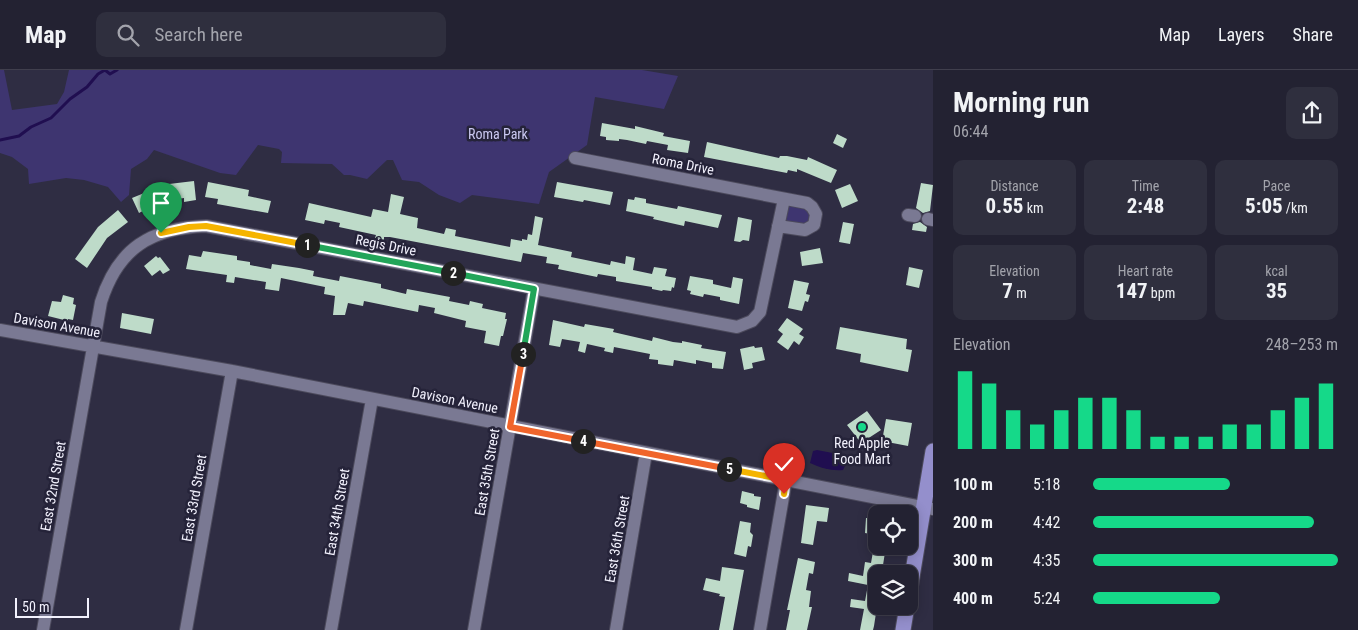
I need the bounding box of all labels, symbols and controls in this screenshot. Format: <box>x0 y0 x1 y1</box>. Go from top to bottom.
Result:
search box <box>96 12 446 57</box>
text: Map <box>25 21 66 49</box>
icon: search <box>114 21 142 49</box>
text: Search here <box>154 23 243 46</box>
text: Map <box>1159 24 1190 45</box>
text: Layers <box>1218 24 1265 45</box>
text: Share <box>1293 24 1333 45</box>
text: Morning run <box>953 86 1089 119</box>
button: share <box>1286 87 1338 139</box>
text: 06:44 <box>953 122 988 141</box>
park label: Roma Park <box>468 126 529 142</box>
street label: Roma Drive <box>651 150 716 178</box>
text: Distance <box>990 178 1039 194</box>
text: Time <box>1132 178 1159 194</box>
text: Pace <box>1263 178 1290 194</box>
pin <box>140 182 182 233</box>
icon: arrive <box>147 189 175 217</box>
text: 0.55 <box>985 194 1023 218</box>
text: 2:48 <box>1127 194 1164 218</box>
text: 5:05 <box>1245 194 1283 218</box>
text: km <box>1023 200 1044 216</box>
text: /km <box>1283 200 1308 216</box>
street label: Regis Drive <box>354 231 418 259</box>
pin: 1 <box>294 232 320 258</box>
text: 1 <box>304 237 311 253</box>
pin: 2 <box>440 260 466 286</box>
text: Elevation <box>989 263 1040 279</box>
text: Heart rate <box>1118 263 1173 279</box>
text: kcal <box>1265 263 1288 279</box>
text: 2 <box>450 265 457 281</box>
text: 7 <box>1002 279 1013 303</box>
text: 147 <box>1116 279 1148 303</box>
text: 35 <box>1266 279 1287 303</box>
text: m <box>1013 285 1027 301</box>
text: bpm <box>1148 285 1175 301</box>
street label: Davison Avenue <box>13 310 102 341</box>
text: Elevation <box>953 335 1011 354</box>
text: 248–253 m <box>1266 335 1338 354</box>
pin: 3 <box>510 342 536 366</box>
text: 3 <box>520 346 527 362</box>
street label: Davison Avenue <box>411 384 500 416</box>
marker: Red Apple Food Mart <box>856 421 868 433</box>
street label: East 35th Street <box>471 427 503 517</box>
pin: 4 <box>570 428 596 454</box>
text: 4 <box>580 433 587 449</box>
place label: Red Apple Food Mart <box>834 435 890 467</box>
street label: East 32nd Street <box>37 440 69 532</box>
pin <box>763 443 805 494</box>
icon: check <box>770 450 798 478</box>
street label: East 33rd Street <box>178 453 210 543</box>
pin: 5 <box>716 456 742 482</box>
text: 5 <box>726 461 733 477</box>
street label: East 34th Street <box>321 467 353 557</box>
text: 100 m <box>953 475 993 494</box>
text: 5:18 <box>1033 475 1060 494</box>
street label: East 36th Street <box>601 494 633 584</box>
map controls <box>868 505 918 615</box>
button: locate <box>868 505 918 555</box>
text: 200 m <box>953 513 993 532</box>
text: 4:42 <box>1033 513 1060 532</box>
text: 300 m <box>953 551 993 570</box>
text: 4:35 <box>1033 551 1060 570</box>
button: layers <box>868 565 918 615</box>
text: 400 m <box>953 589 993 608</box>
text: 5:24 <box>1033 589 1060 608</box>
scale bar <box>15 595 89 618</box>
text: 50 m <box>22 599 50 615</box>

